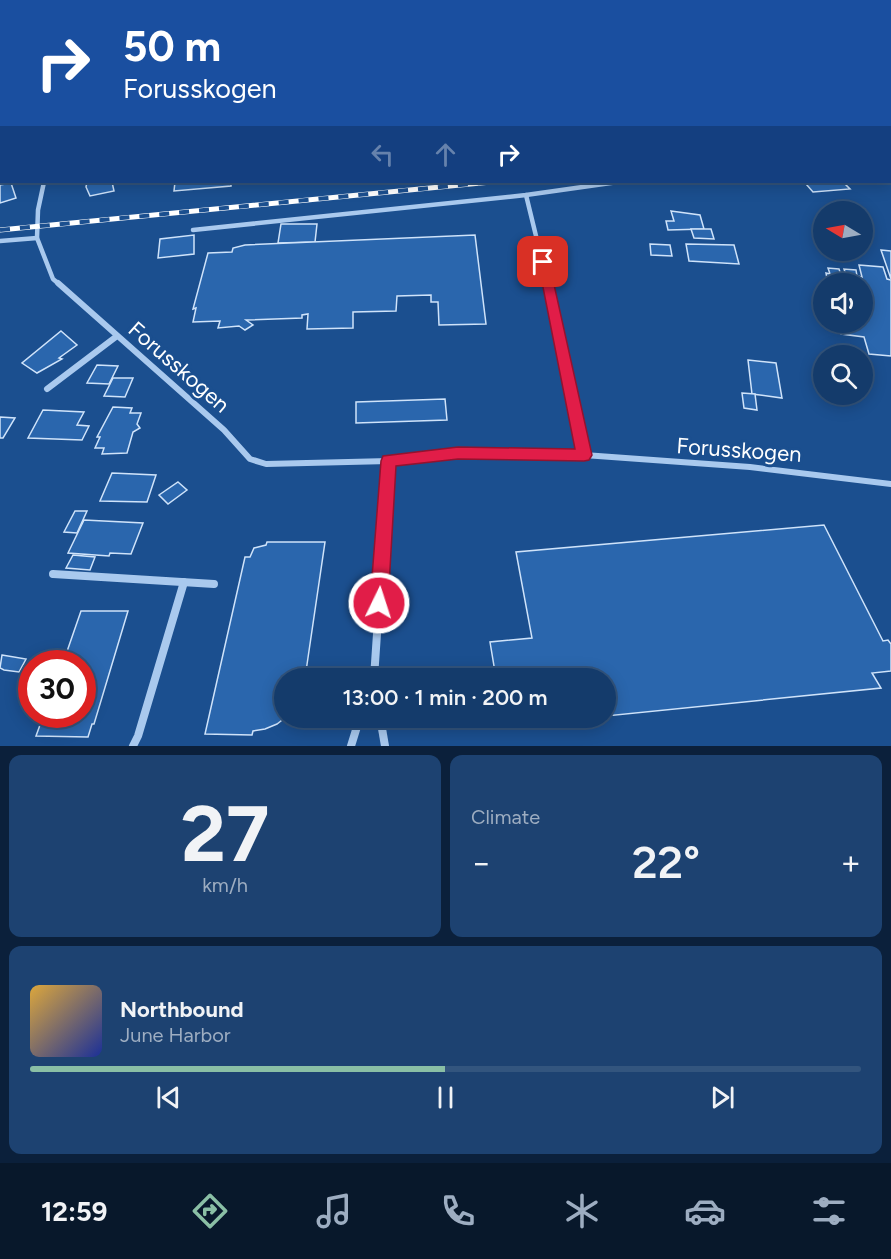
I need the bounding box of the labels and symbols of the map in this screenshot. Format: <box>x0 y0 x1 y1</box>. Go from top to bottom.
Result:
north arrow <box>813 201 873 261</box>
pin <box>517 236 568 287</box>
street label: Forusskogen <box>123 316 235 418</box>
street label: Forusskogen <box>676 432 802 468</box>
position arrow <box>347 571 411 635</box>
speed limit sign: 30 <box>18 650 96 728</box>

